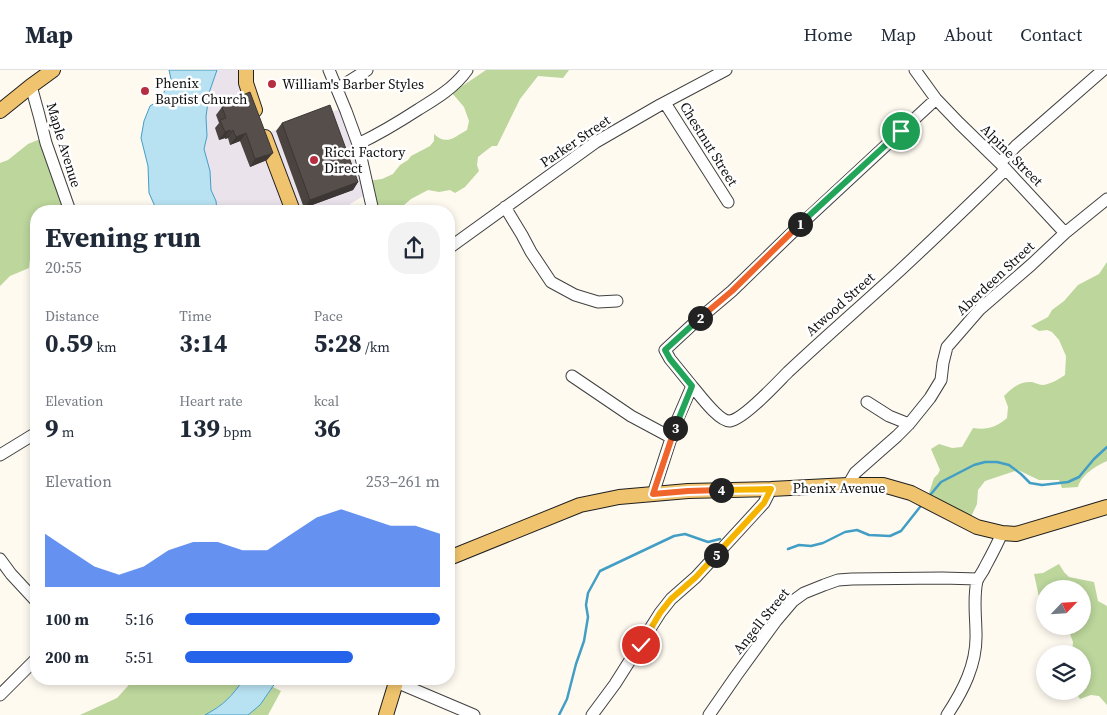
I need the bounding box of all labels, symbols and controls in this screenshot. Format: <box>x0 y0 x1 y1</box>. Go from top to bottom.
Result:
text: Map <box>25 18 73 51</box>
text: Home <box>804 22 853 47</box>
text: Map <box>881 22 916 47</box>
text: About <box>944 22 992 47</box>
text: Contact <box>1020 22 1082 47</box>
place label: Phenix Baptist Church <box>155 73 248 109</box>
place label: William's Barber Styles <box>282 74 424 94</box>
marker: William's Barber Styles <box>266 78 278 90</box>
marker: Phenix Baptist Church <box>139 85 151 97</box>
street label: Chestnut Street <box>675 98 743 190</box>
street label: Maple Avenue <box>42 100 86 190</box>
street label: Parker Street <box>536 110 615 172</box>
pin <box>880 110 922 152</box>
icon: arrive <box>887 117 915 145</box>
street label: Alpine Street <box>976 119 1048 191</box>
place label: Ricci Factory Direct <box>324 142 406 178</box>
marker: Ricci Factory Direct <box>308 154 320 166</box>
pin: 1 <box>788 212 812 236</box>
text: 1 <box>797 214 804 234</box>
text: Evening run <box>45 218 201 256</box>
button: share <box>388 222 440 274</box>
street label: Aberdeen Street <box>951 236 1039 320</box>
text: 20:55 <box>45 256 82 278</box>
street label: Atwood Street <box>801 267 879 341</box>
text: Distance <box>45 306 99 326</box>
text: Time <box>179 306 212 326</box>
text: Pace <box>314 306 343 326</box>
pin: 2 <box>688 306 712 330</box>
text: 2 <box>697 308 704 328</box>
text: 0.59 <box>45 326 93 360</box>
text: 3:14 <box>179 326 227 360</box>
text: 5:28 <box>314 326 362 360</box>
text: km <box>93 337 117 357</box>
text: /km <box>362 337 390 357</box>
text: Elevation <box>45 391 103 411</box>
text: Heart rate <box>179 391 243 411</box>
text: kcal <box>314 391 339 411</box>
text: 9 <box>45 411 59 445</box>
text: 139 <box>179 411 220 445</box>
text: 36 <box>314 411 341 445</box>
pin: 3 <box>662 416 688 440</box>
text: 3 <box>672 418 679 438</box>
text: m <box>59 422 74 442</box>
text: bpm <box>220 422 252 442</box>
text: Elevation <box>45 470 112 492</box>
text: 253–261 m <box>366 470 440 492</box>
pin: 4 <box>708 478 734 502</box>
street label: Phenix Avenue <box>792 478 886 498</box>
text: 4 <box>718 480 725 500</box>
pin: 5 <box>704 542 728 568</box>
text: 5 <box>713 545 720 565</box>
north arrow <box>1036 580 1091 635</box>
map controls <box>1036 580 1091 700</box>
street label: Angell Street <box>728 583 794 658</box>
text: 100 m <box>45 608 89 630</box>
text: 5:16 <box>125 608 154 630</box>
pin <box>620 624 662 666</box>
icon: check <box>627 631 655 659</box>
button: layers <box>1036 645 1091 700</box>
text: 200 m <box>45 646 89 668</box>
text: 5:51 <box>125 646 154 668</box>

